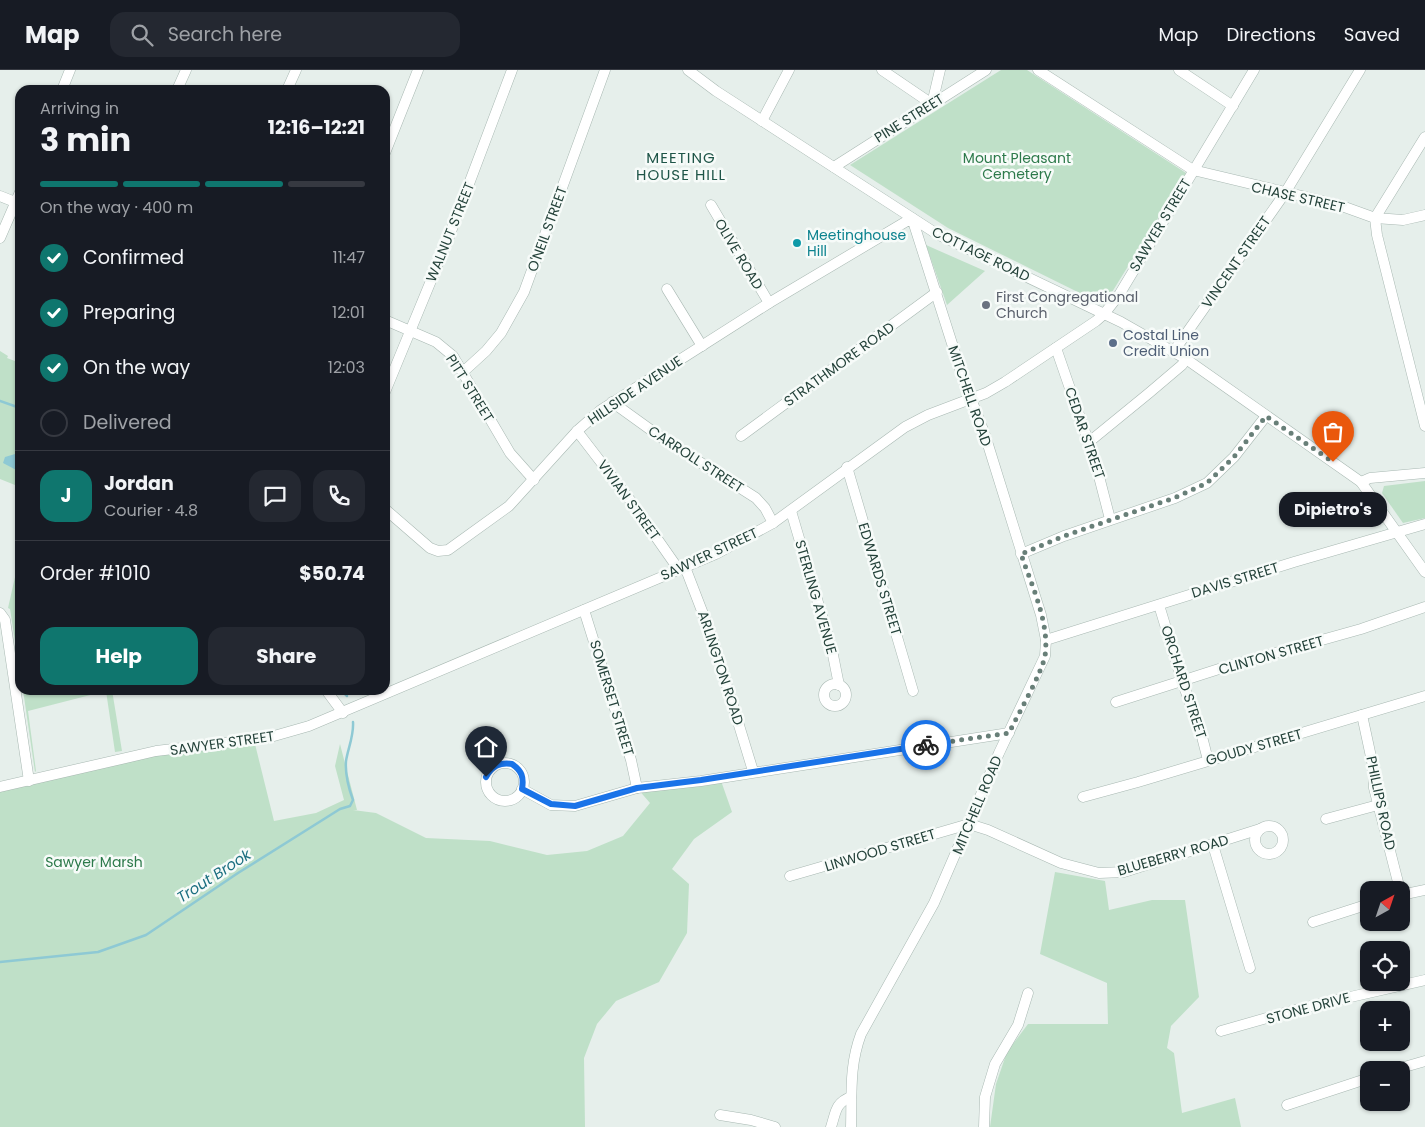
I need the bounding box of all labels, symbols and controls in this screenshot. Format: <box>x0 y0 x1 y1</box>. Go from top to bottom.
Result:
search box <box>110 12 460 57</box>
text: Map <box>25 18 80 51</box>
icon: search <box>128 21 156 49</box>
text: Search here <box>168 21 282 48</box>
text: Map <box>1159 22 1198 47</box>
text: Directions <box>1226 22 1316 47</box>
text: Saved <box>1344 22 1400 47</box>
street label: PINE STREET <box>870 88 948 147</box>
text: Arriving in <box>40 97 119 120</box>
text: 12:16–12:21 <box>268 114 365 141</box>
text: 3 min <box>40 117 131 162</box>
district label: MEETING HOUSE HILL <box>636 147 726 185</box>
park label: Mount Pleasant Cemetery <box>963 148 1071 184</box>
street label: SAWYER STREET <box>1124 174 1196 275</box>
street label: CHASE STREET <box>1249 177 1347 218</box>
street label: WALNUT STREET <box>421 179 479 285</box>
street label: O'NEIL STREET <box>522 183 572 275</box>
text: On the way · 400 m <box>40 196 193 219</box>
street label: VINCENT STREET <box>1197 212 1275 312</box>
street label: OLIVE ROAD <box>710 215 768 293</box>
street label: COTTAGE ROAD <box>929 222 1034 286</box>
place label: Meetinghouse Hill <box>807 225 907 261</box>
marker: Meetinghouse Hill <box>791 237 803 249</box>
icon: check <box>40 244 68 272</box>
text: Confirmed <box>83 244 184 271</box>
text: 11:47 <box>333 246 365 269</box>
place label: First Congregational Church <box>996 287 1138 323</box>
icon: check <box>40 299 68 327</box>
text: Preparing <box>83 299 175 326</box>
marker: First Congregational Church <box>980 299 992 311</box>
text: 12:01 <box>332 301 365 324</box>
street label: STRATHMORE ROAD <box>780 317 898 411</box>
place label: Costal Line Credit Union <box>1123 325 1209 361</box>
marker: Costal Line Credit Union <box>1107 337 1119 349</box>
street label: MITCHELL ROAD <box>943 343 997 449</box>
street label: PITT STREET <box>441 350 499 426</box>
street label: HILLSIDE AVENUE <box>584 351 686 429</box>
icon: check <box>40 354 68 382</box>
text: On the way <box>83 354 190 381</box>
text: 12:03 <box>328 356 365 379</box>
street label: CEDAR STREET <box>1060 384 1110 482</box>
text: Delivered <box>83 409 172 436</box>
pin <box>1312 411 1354 462</box>
icon: bag <box>1319 418 1347 446</box>
street label: CARROLL STREET <box>644 421 748 498</box>
street label: VIVIAN STREET <box>593 456 665 545</box>
text: Jordan <box>104 470 174 497</box>
button: chat <box>249 470 301 522</box>
button: phone <box>313 470 365 522</box>
text: J <box>61 482 71 509</box>
callout: Dipietro's <box>1279 492 1387 527</box>
text: Dipietro's <box>1294 498 1372 521</box>
text: Courier · 4.8 <box>104 499 198 522</box>
street label: EDWARDS STREET <box>853 520 907 638</box>
street label: SAWYER STREET <box>657 523 761 585</box>
street label: STERLING AVENUE <box>790 538 842 656</box>
street label: DAVIS STREET <box>1189 557 1282 603</box>
text: Order #1010 <box>40 560 151 587</box>
text: $50.74 <box>299 560 365 587</box>
street label: ARLINGTON ROAD <box>693 608 749 728</box>
street label: ORCHARD STREET <box>1156 623 1212 742</box>
button: Help <box>40 627 198 685</box>
button: Share <box>208 627 365 685</box>
street label: CLINTON STREET <box>1216 630 1326 680</box>
street label: SOMERSET STREET <box>585 638 639 759</box>
courier <box>901 720 951 770</box>
street label: GOUDY STREET <box>1203 724 1305 770</box>
street label: SAWYER STREET <box>169 726 276 760</box>
pin <box>465 726 507 777</box>
icon: bike <box>912 731 940 759</box>
icon: home <box>472 733 500 761</box>
street label: MITCHELL ROAD <box>947 752 1007 857</box>
street label: PHILLIPS ROAD <box>1361 754 1401 852</box>
street label: LINWOOD STREET <box>822 824 938 876</box>
street label: BLUEBERRY ROAD <box>1115 830 1231 880</box>
water label: Trout Brook <box>173 843 256 907</box>
park label: Sawyer Marsh <box>45 852 143 872</box>
north arrow <box>1360 881 1410 931</box>
map controls <box>1360 881 1410 1111</box>
button: locate <box>1360 941 1410 991</box>
street label: STONE DRIVE <box>1264 987 1352 1029</box>
button: + <box>1360 1001 1410 1051</box>
button: − <box>1360 1061 1410 1111</box>

